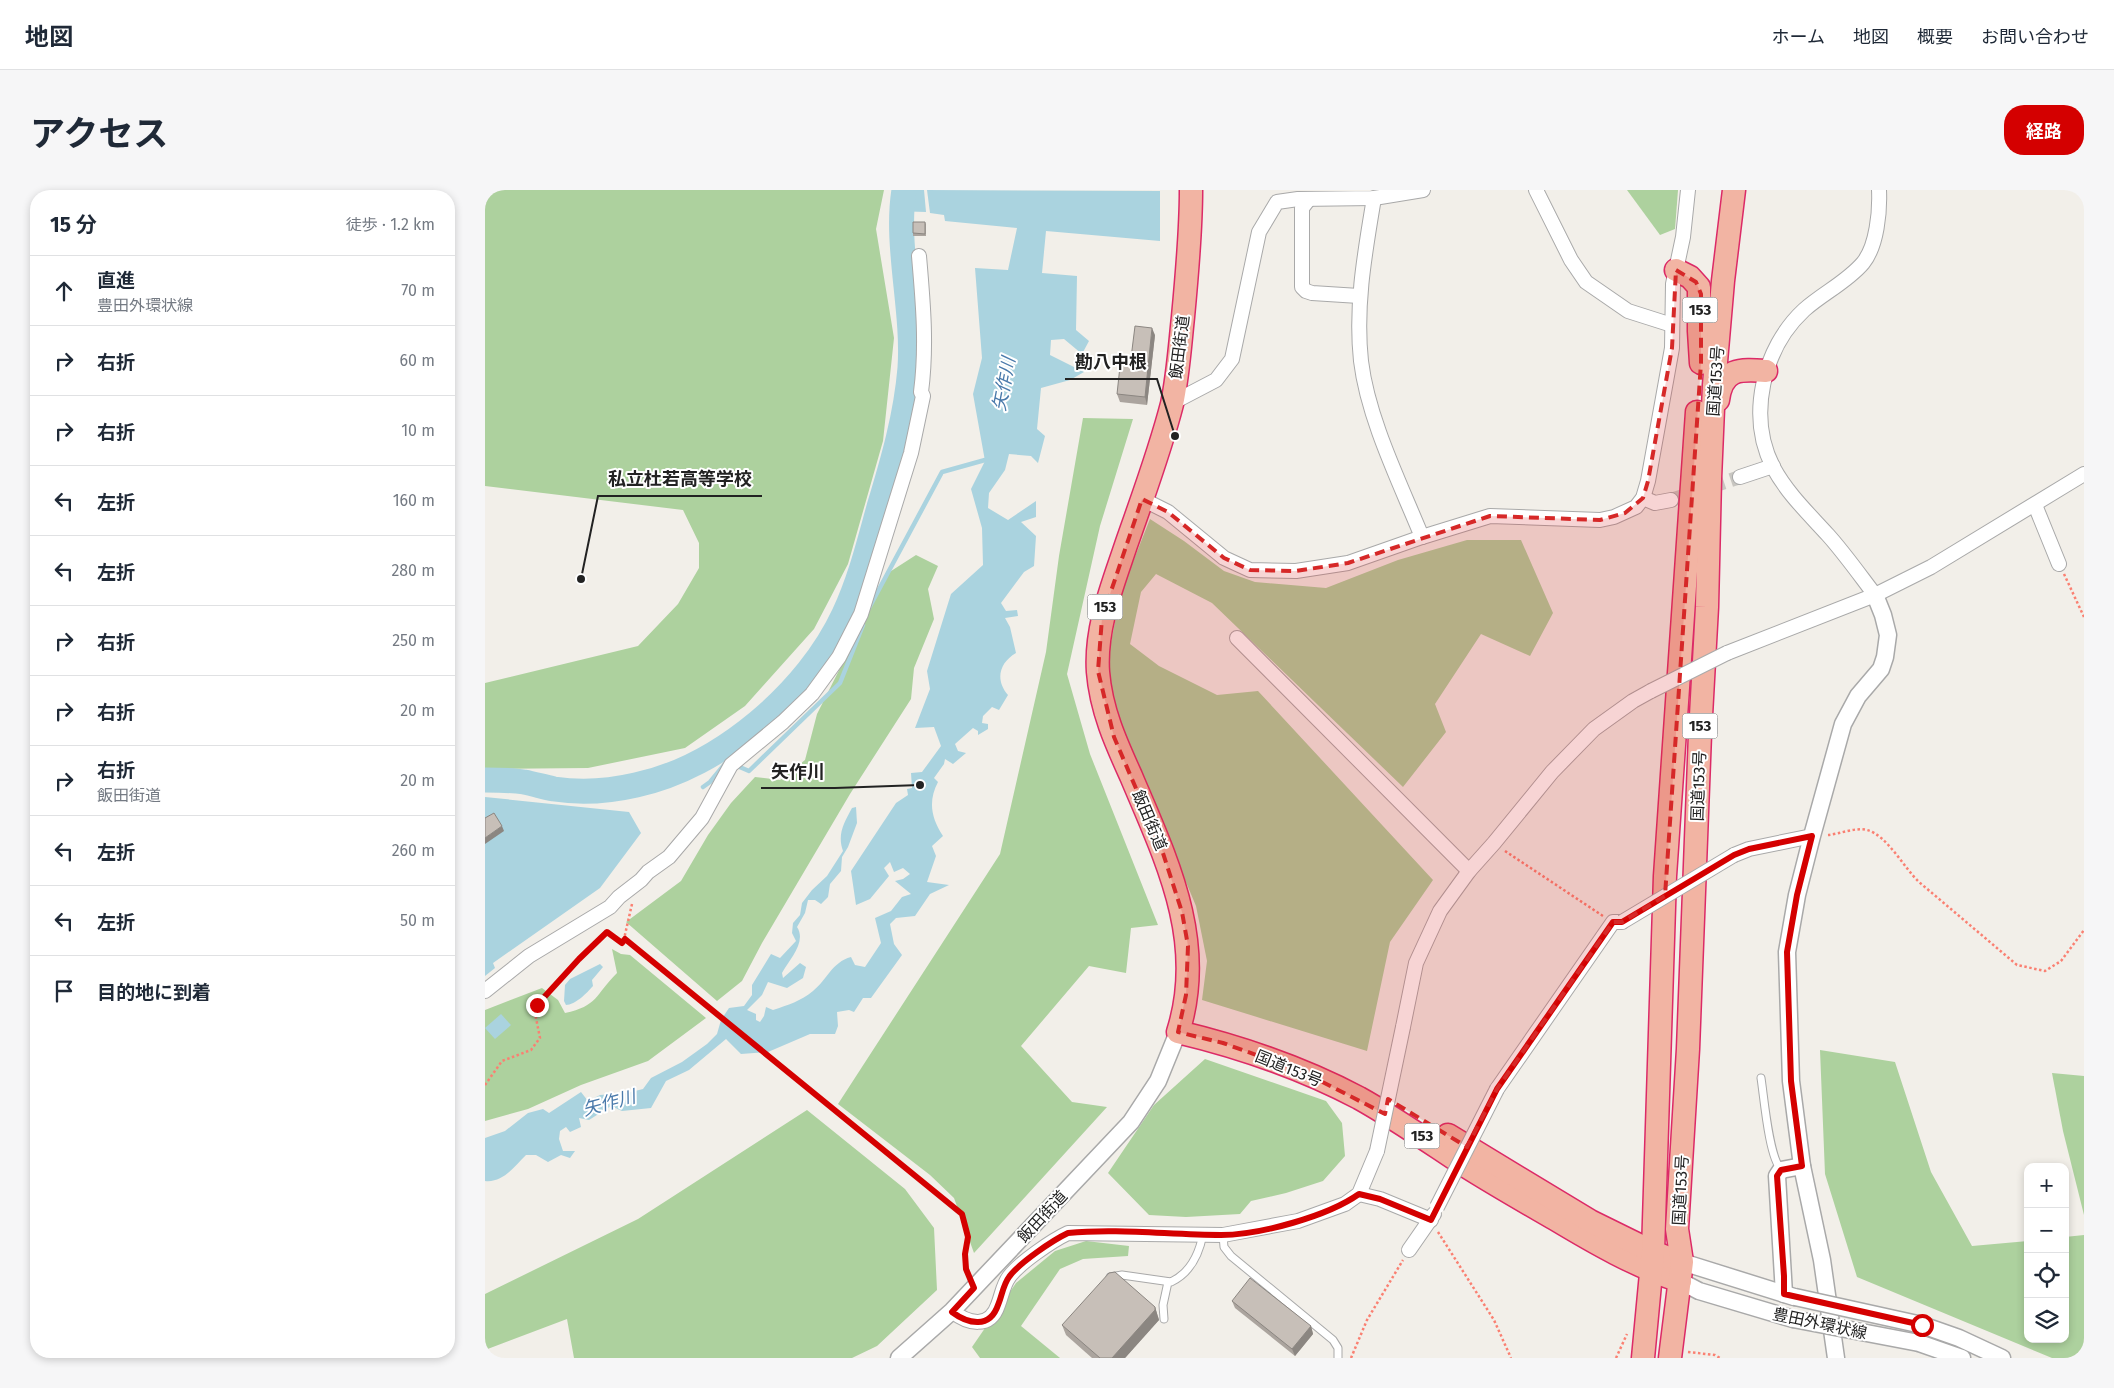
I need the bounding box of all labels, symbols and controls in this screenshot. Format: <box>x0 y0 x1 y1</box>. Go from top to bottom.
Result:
text: 地図 <box>25 23 73 51</box>
text: ホーム <box>1772 26 1825 48</box>
text: 地図 <box>1853 26 1889 48</box>
text: 概要 <box>1917 26 1953 48</box>
text: お問い合わせ <box>1981 26 2089 48</box>
button: 経路 <box>2004 105 2084 155</box>
text: アクセス <box>30 113 168 155</box>
text: 15 分 <box>50 212 97 238</box>
text: 徒歩 · 1.2 km <box>346 215 435 234</box>
text: 直進 <box>97 269 135 292</box>
icon: ahead <box>50 277 78 305</box>
text: 70 m <box>401 281 435 300</box>
text: 豊田外環状線 <box>97 296 193 315</box>
road number: 153 <box>1683 298 1717 322</box>
street label: 飯田街道 <box>1166 314 1193 380</box>
street label: 国道153号 <box>1704 345 1727 417</box>
callout: 勘八中根 <box>1065 346 1157 379</box>
icon: right <box>50 347 78 375</box>
text: 右折 <box>97 351 135 374</box>
text: 60 m <box>400 351 435 370</box>
text: 勘八中根 <box>1075 351 1147 373</box>
water label: 矢作川 <box>988 353 1020 413</box>
icon: right <box>50 417 78 445</box>
text: 右折 <box>97 421 135 444</box>
text: 10 m <box>401 421 435 440</box>
callout: 私立杜若高等学校 <box>598 463 762 496</box>
text: 私立杜若高等学校 <box>608 468 752 490</box>
icon: left <box>50 487 78 515</box>
text: 左折 <box>97 491 135 514</box>
text: 160 m <box>393 491 435 510</box>
icon: left <box>50 557 78 585</box>
text: 左折 <box>97 561 135 584</box>
text: 280 m <box>391 561 435 580</box>
road number: 153 <box>1087 594 1123 620</box>
icon: right <box>50 627 78 655</box>
text: 右折 <box>97 631 135 654</box>
text: 250 m <box>392 631 435 650</box>
icon: right <box>50 697 78 725</box>
text: 右折 <box>97 701 135 724</box>
text: 20 m <box>400 701 435 720</box>
road number: 153 <box>1683 714 1717 738</box>
street label: 国道153号 <box>1688 750 1709 822</box>
callout: 矢作川 <box>761 755 835 788</box>
text: 右折 <box>97 759 135 782</box>
text: 矢作川 <box>771 761 825 783</box>
icon: right <box>50 767 78 795</box>
text: 20 m <box>400 771 435 790</box>
text: 飯田街道 <box>97 786 161 805</box>
street label: 飯田街道 <box>1128 787 1171 853</box>
icon: left <box>50 837 78 865</box>
text: 左折 <box>97 841 135 864</box>
text: 260 m <box>392 841 435 860</box>
icon: left <box>50 907 78 935</box>
text: 左折 <box>97 911 135 934</box>
text: 50 m <box>400 911 435 930</box>
icon: arrive <box>50 977 78 1005</box>
text: 目的地に到着 <box>97 981 211 1004</box>
route end <box>526 994 549 1017</box>
street label: 国道153号 <box>1252 1046 1325 1091</box>
water label: 矢作川 <box>580 1085 640 1121</box>
road number: 153 <box>1405 1124 1439 1148</box>
street label: 国道153号 <box>1669 1154 1692 1226</box>
map controls <box>2024 1163 2069 1343</box>
button: + <box>2024 1163 2069 1208</box>
street label: 飯田街道 <box>1014 1186 1071 1246</box>
button: − <box>2024 1208 2069 1253</box>
button: locate <box>2024 1253 2069 1298</box>
button: layers <box>2024 1298 2069 1343</box>
street label: 豊田外環状線 <box>1771 1304 1869 1343</box>
route start <box>1911 1314 1934 1337</box>

